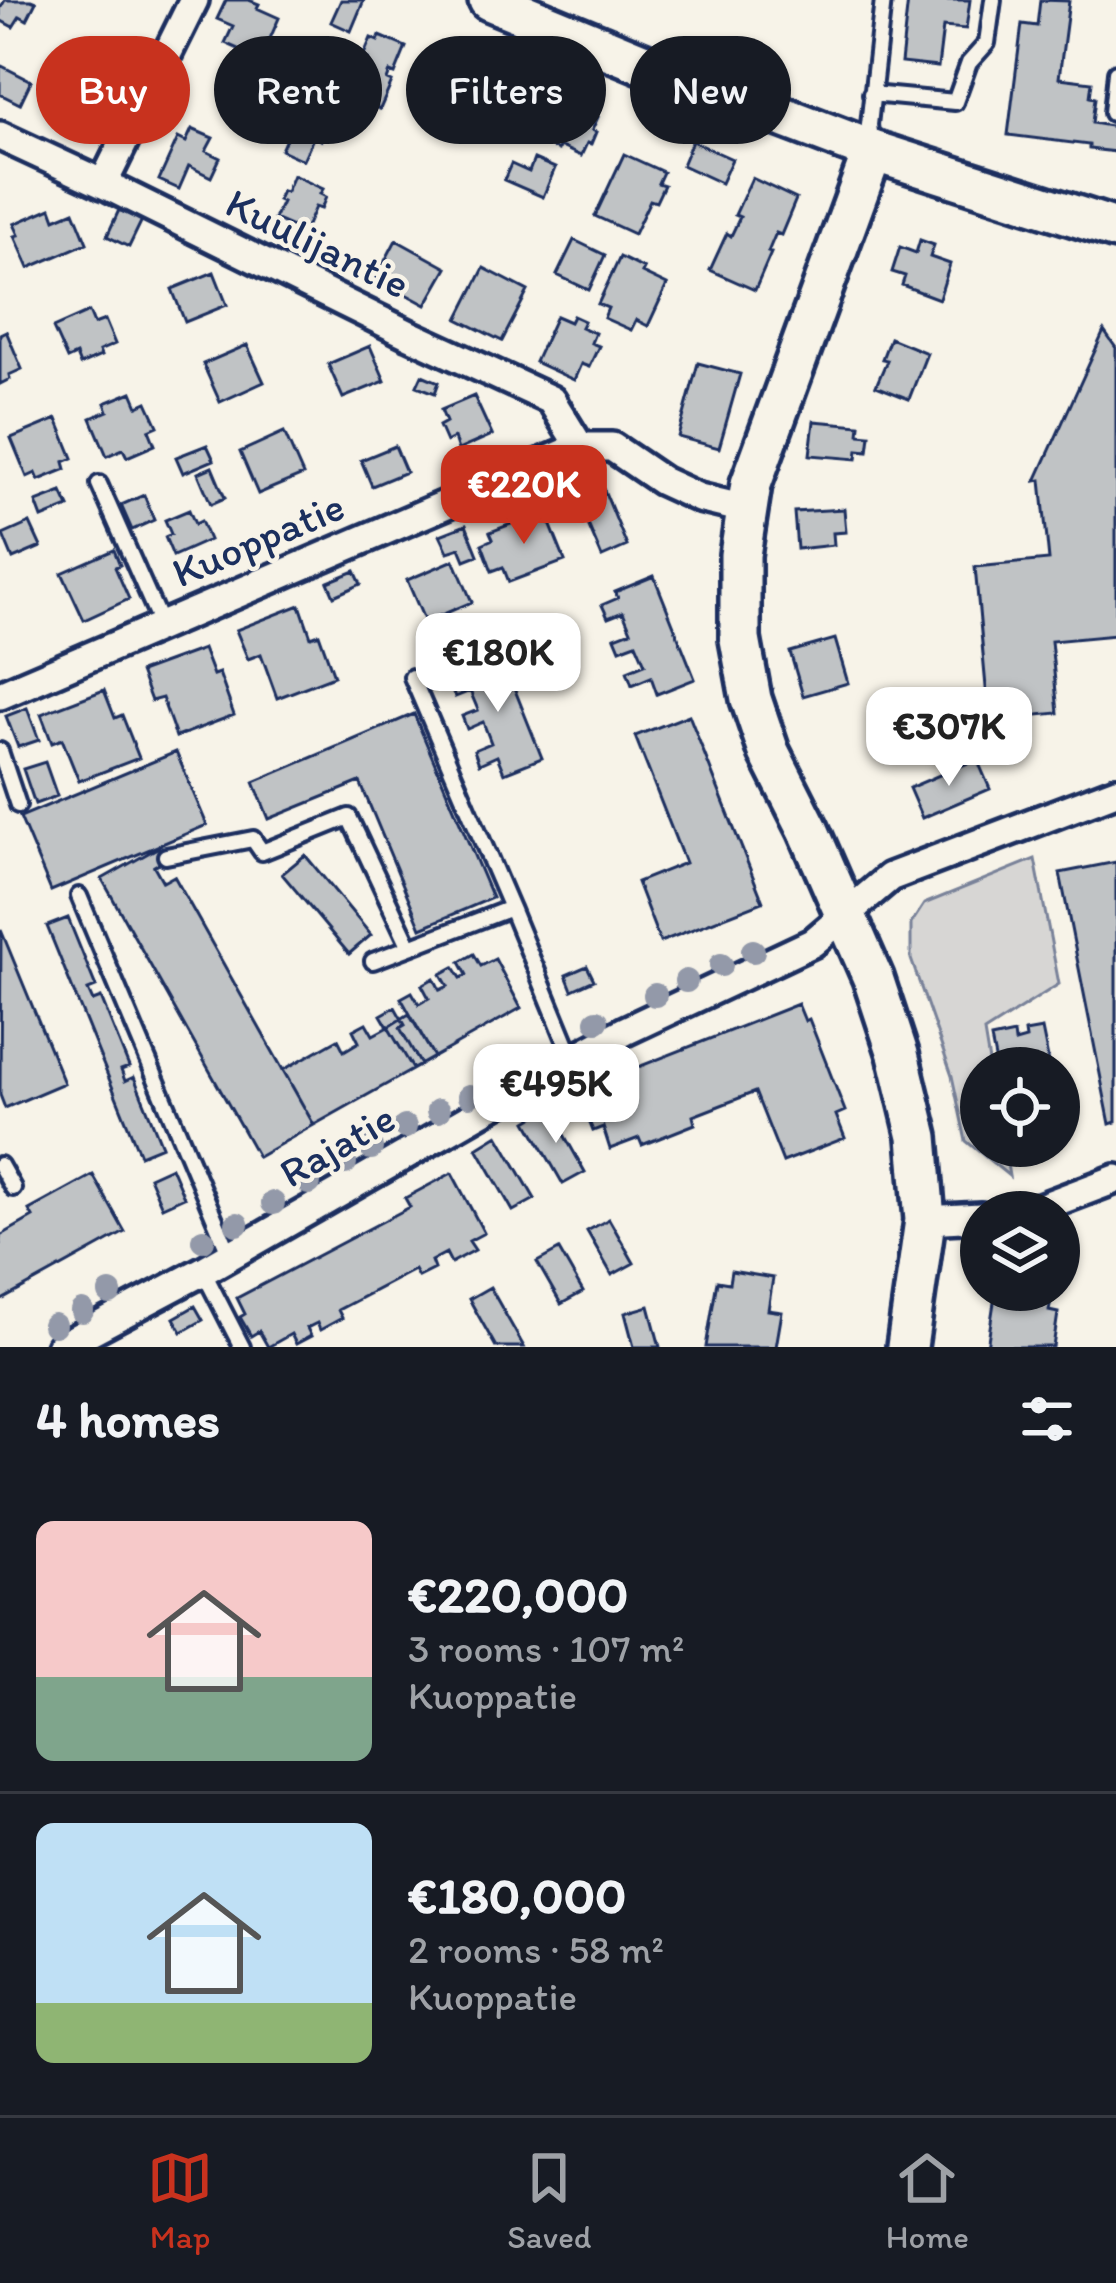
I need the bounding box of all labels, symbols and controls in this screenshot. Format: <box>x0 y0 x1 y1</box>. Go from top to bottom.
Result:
chip: Buy <box>36 36 190 144</box>
chip: Rent <box>214 36 382 144</box>
chip: Filters <box>406 36 606 144</box>
chip: New <box>630 36 791 144</box>
street label: Kuulijantie <box>218 177 418 309</box>
pin: €220K <box>440 445 608 547</box>
text: €220K <box>468 460 580 507</box>
street label: Kuoppatie <box>164 480 352 598</box>
pin: €180K <box>414 613 582 715</box>
text: €180K <box>443 628 553 675</box>
pin: €307K <box>865 687 1033 789</box>
text: €307K <box>893 702 1005 749</box>
pin: €495K <box>472 1044 640 1146</box>
map controls <box>960 1047 1080 1311</box>
button: locate <box>960 1047 1080 1167</box>
text: €495K <box>500 1059 612 1106</box>
street label: Rajatie <box>270 1092 404 1198</box>
button: layers <box>960 1191 1080 1311</box>
icon: filters <box>1014 1386 1080 1452</box>
text: 4 homes <box>36 1389 220 1450</box>
text: €220,000 <box>408 1564 629 1625</box>
icon: home <box>132 1569 276 1713</box>
text: 3 rooms · 107 m² <box>408 1625 684 1672</box>
text: Kuoppatie <box>408 1672 577 1719</box>
text: €180,000 <box>408 1865 627 1926</box>
icon: home <box>132 1871 276 2015</box>
text: 2 rooms · 58 m² <box>408 1926 664 1973</box>
text: Kuoppatie <box>408 1973 577 2020</box>
tab: Map <box>147 2145 213 2256</box>
tab: Saved <box>507 2145 591 2256</box>
tab: Home <box>886 2145 969 2256</box>

